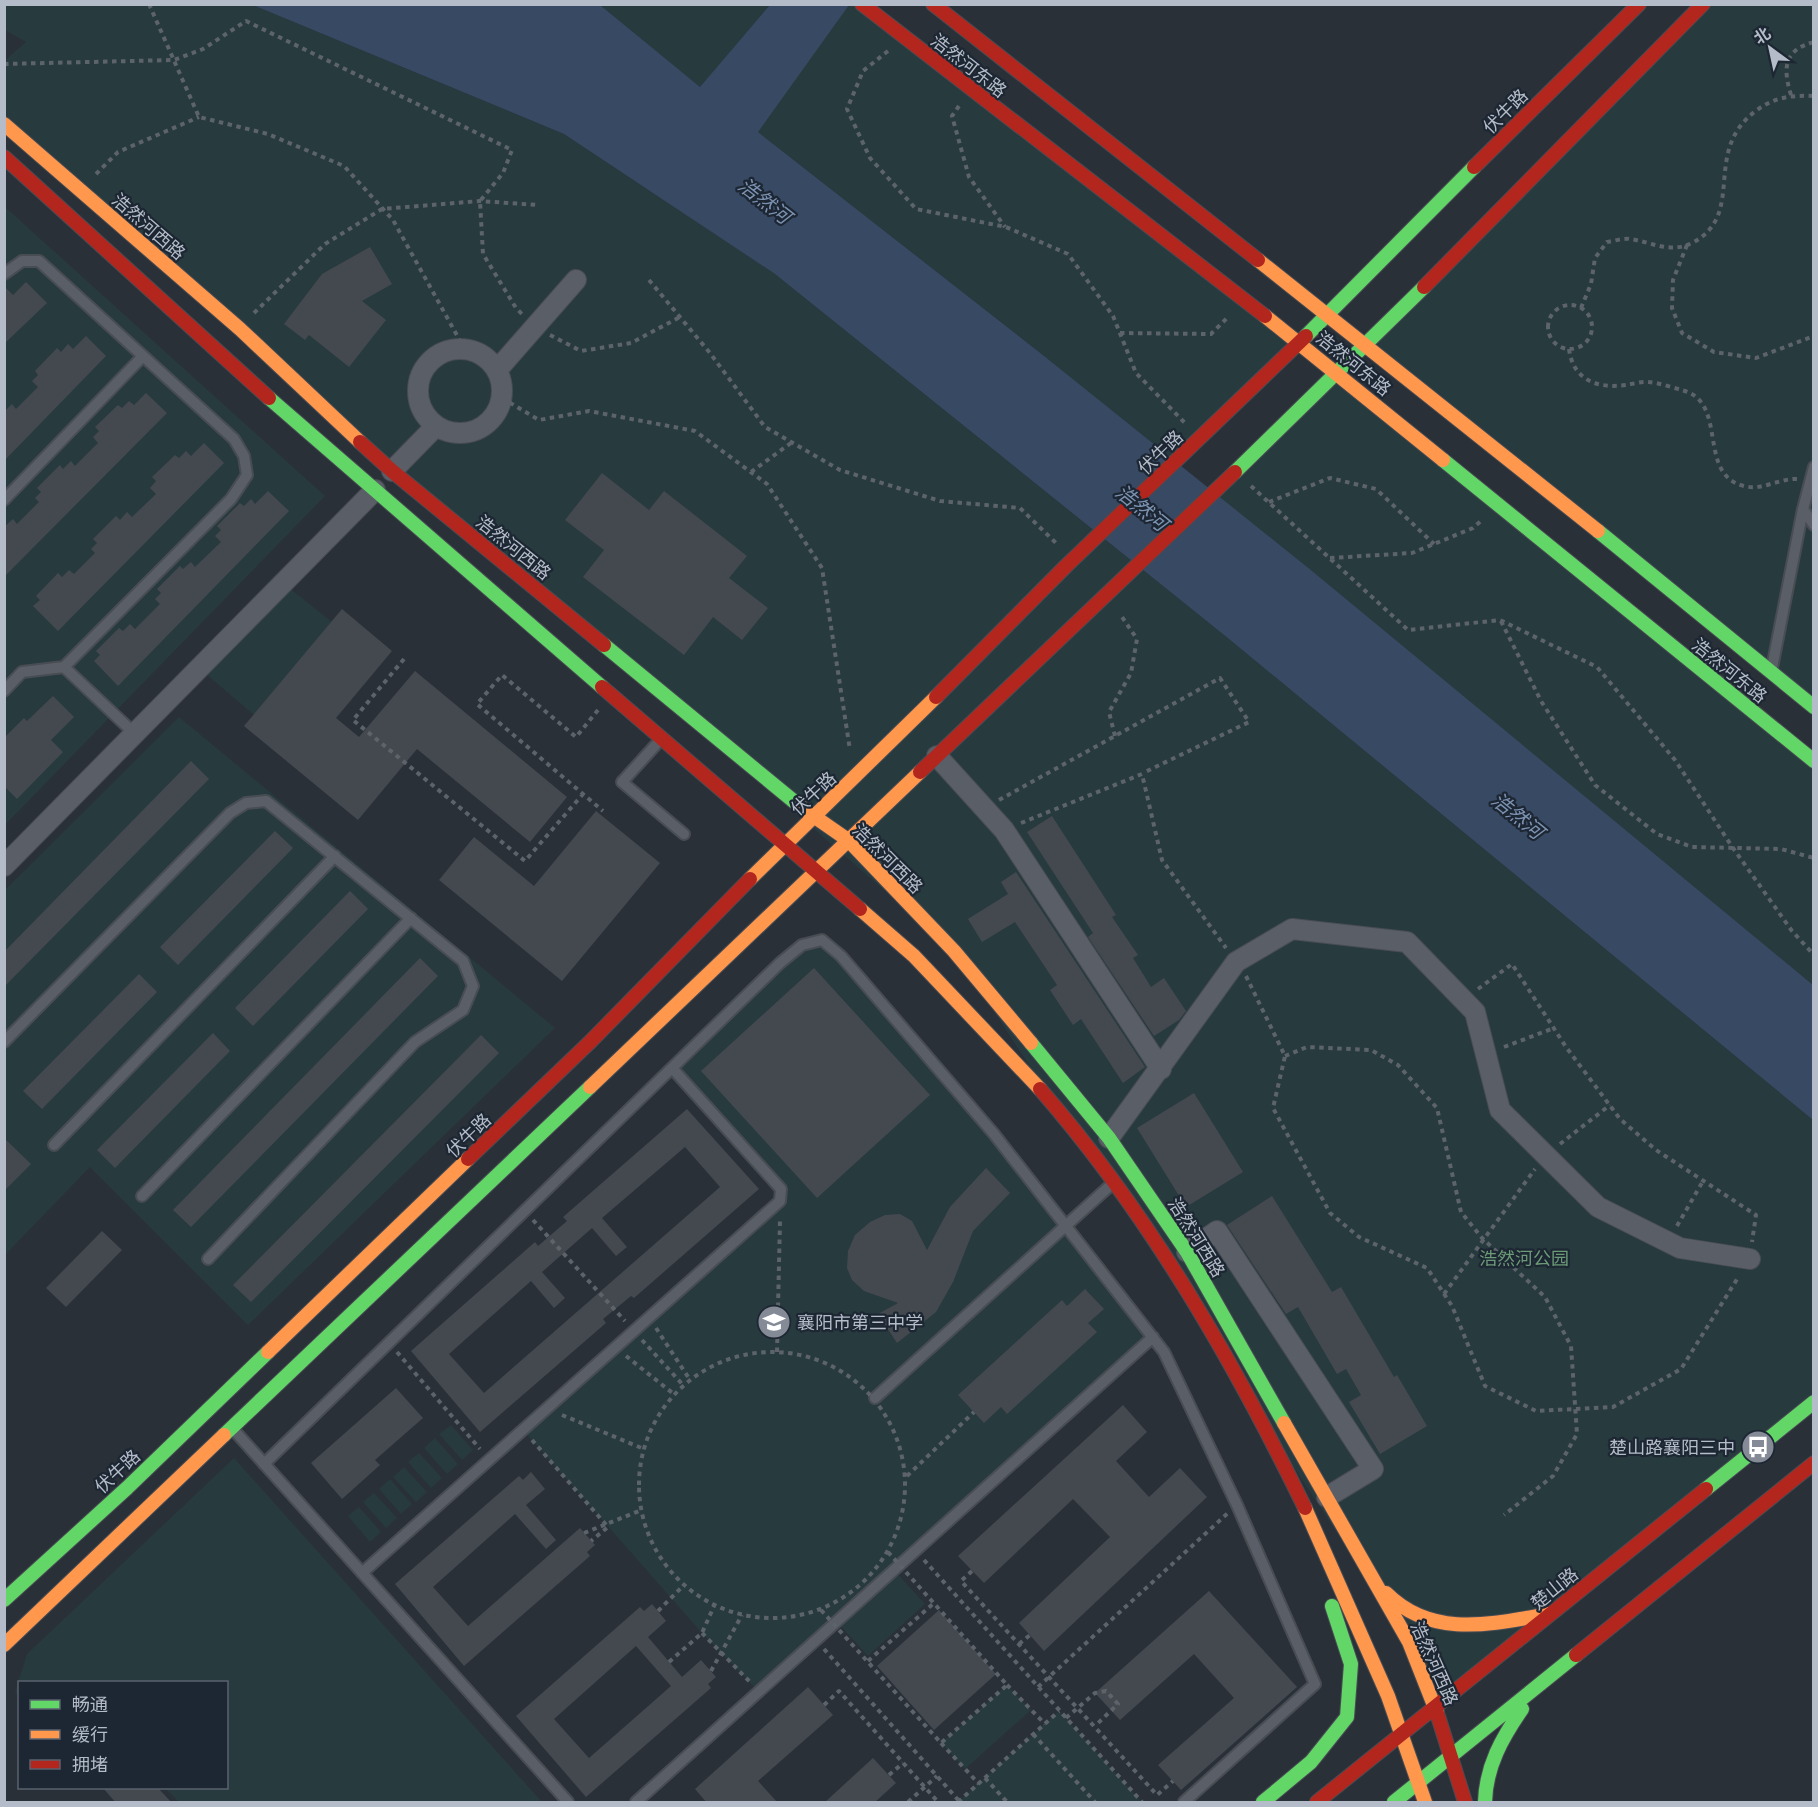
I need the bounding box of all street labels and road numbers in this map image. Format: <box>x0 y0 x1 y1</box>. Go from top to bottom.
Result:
street label: 浩然河东路 <box>927 29 1011 101</box>
street label: 伏牛路 <box>1478 84 1532 138</box>
street label: 浩然河西路 <box>108 188 190 264</box>
street label: 浩然河东路 <box>1312 326 1396 400</box>
street label: 伏牛路 <box>1133 425 1187 479</box>
street label: 浩然河西路 <box>472 510 556 584</box>
street label: 浩然河东路 <box>1688 633 1772 707</box>
street label: 伏牛路 <box>786 767 840 819</box>
street label: 浩然河西路 <box>848 818 928 898</box>
street label: 伏牛路 <box>441 1108 495 1162</box>
street label: 浩然河西路 <box>1164 1193 1230 1281</box>
street label: 伏牛路 <box>90 1445 144 1497</box>
street label: 楚山路 <box>1526 1562 1582 1614</box>
street label: 浩然河西路 <box>1407 1617 1463 1709</box>

